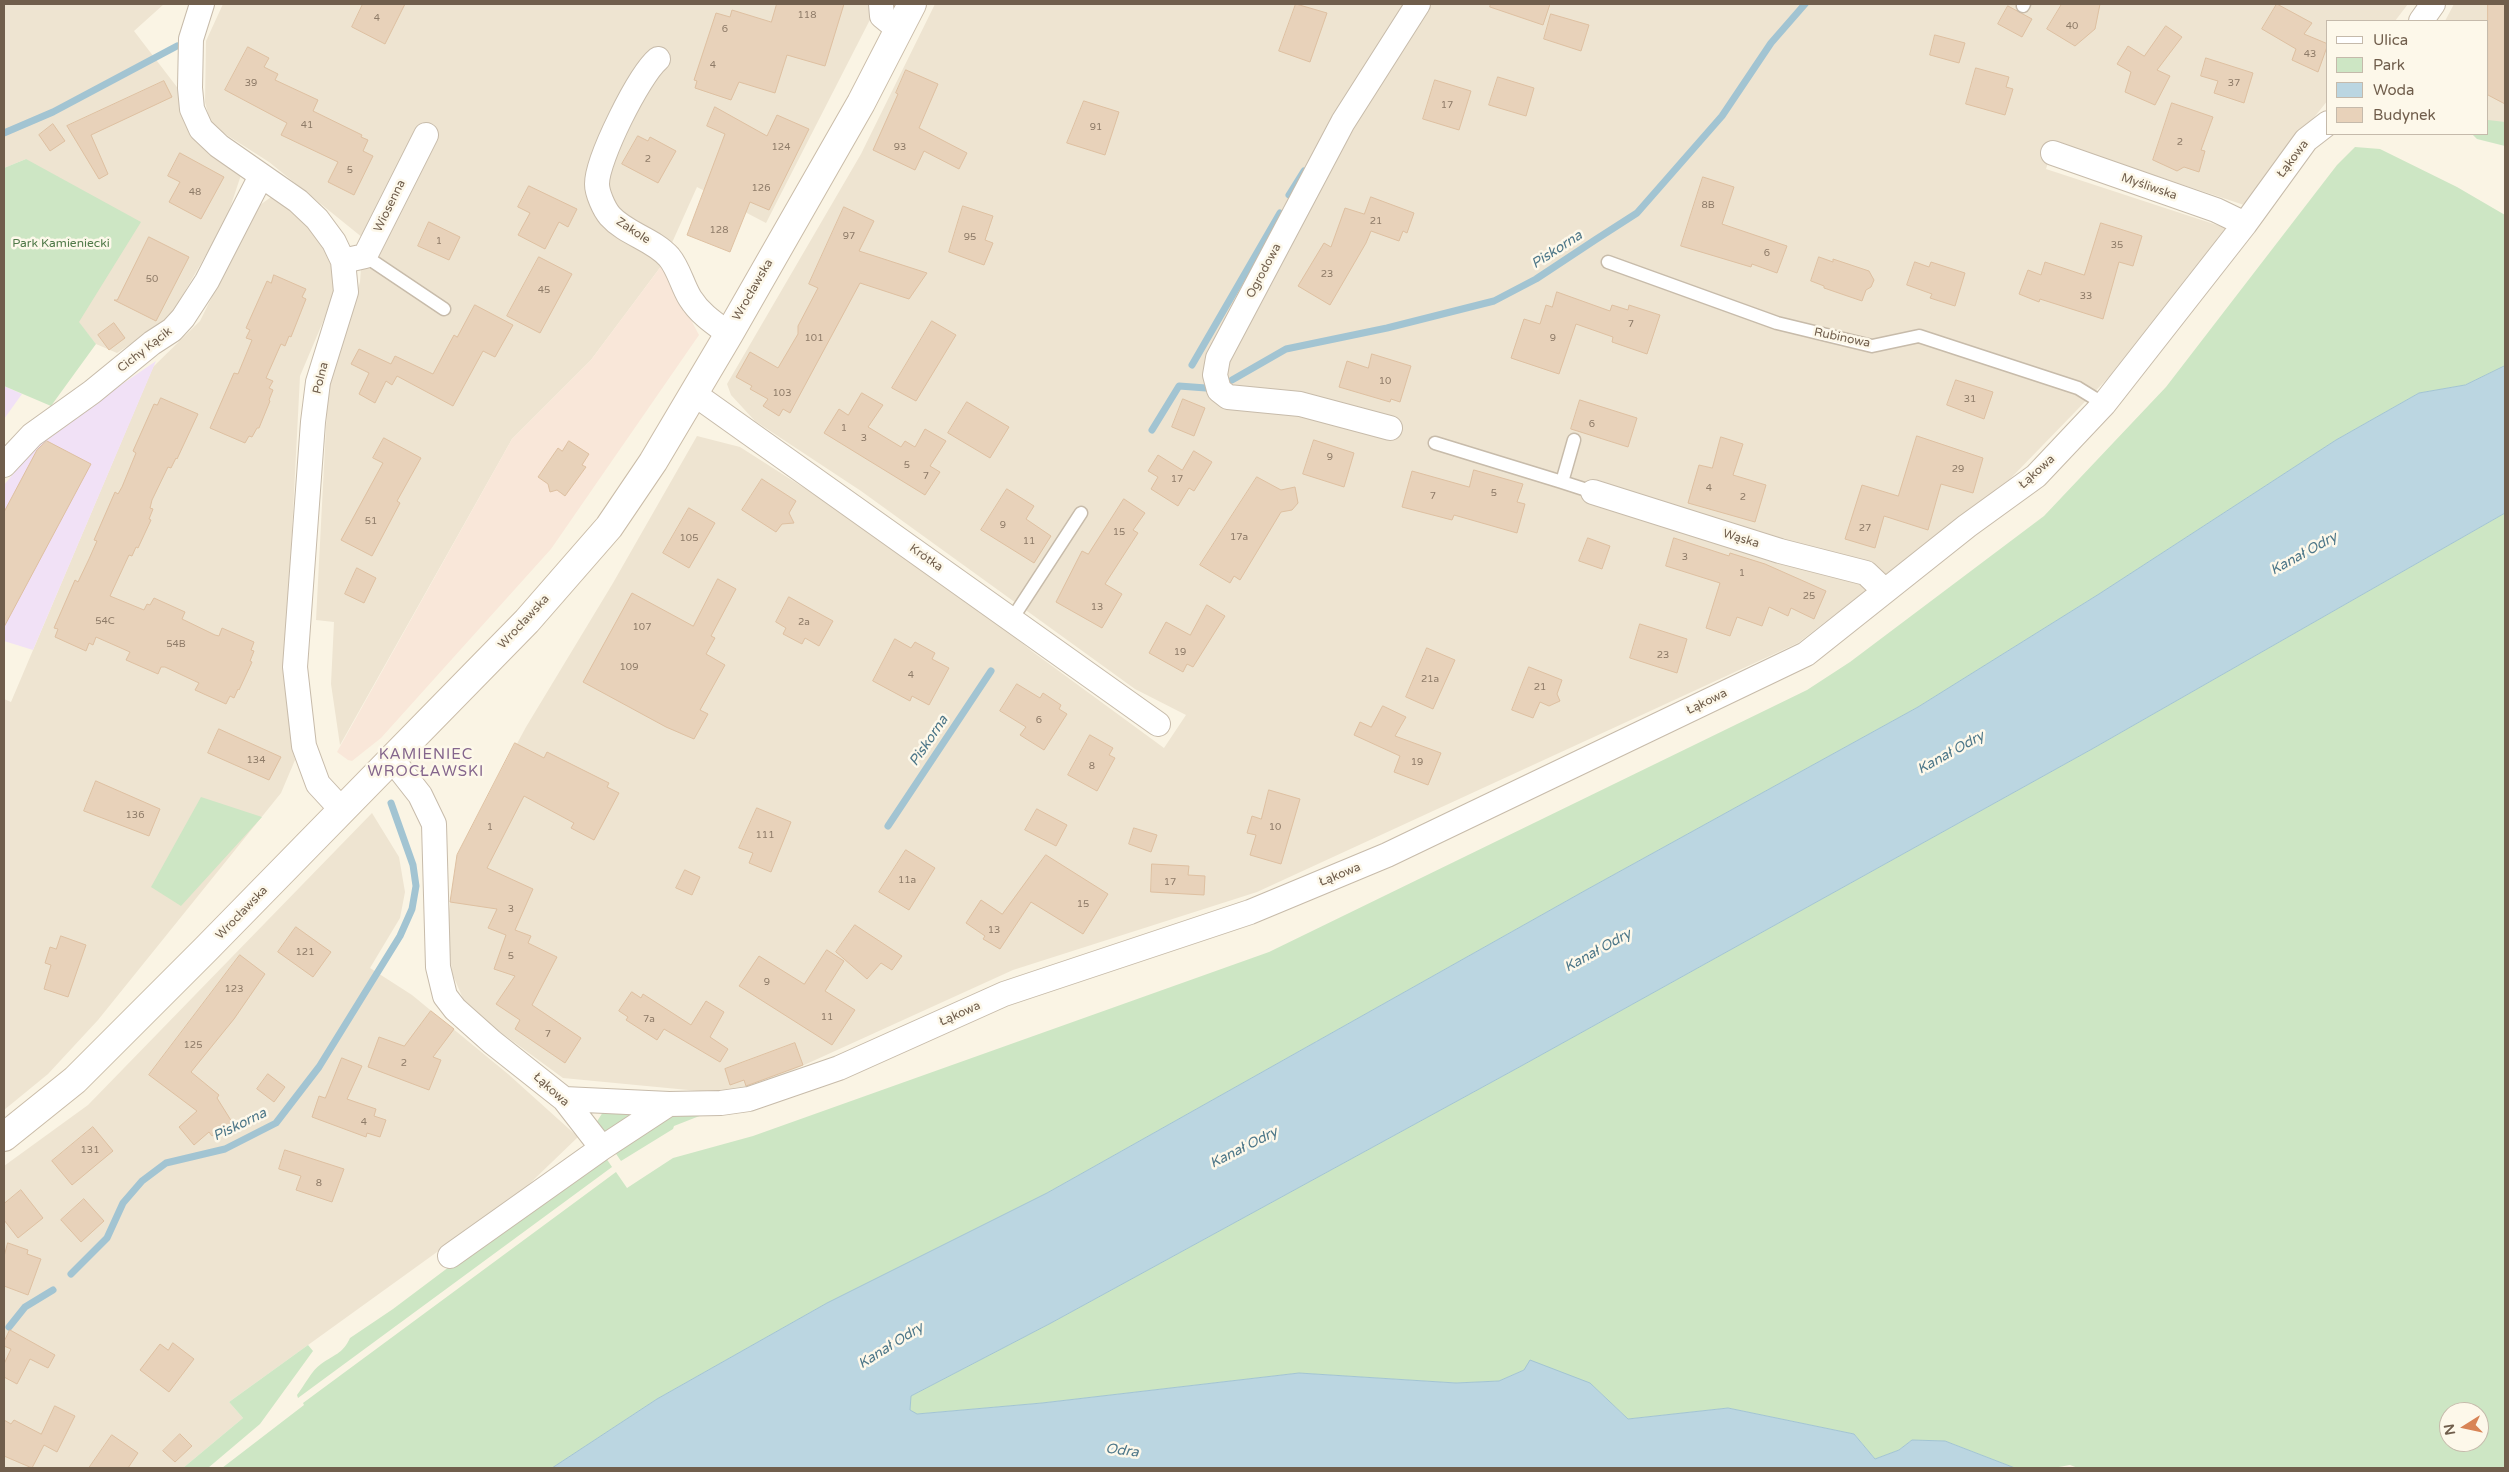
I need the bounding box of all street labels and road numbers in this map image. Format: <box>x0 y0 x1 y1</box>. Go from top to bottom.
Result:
street label: Łąkowa <box>2274 137 2312 181</box>
street label: Myśliwska <box>2119 171 2179 203</box>
street label: Wiosenna <box>371 178 409 234</box>
street label: Zakole <box>613 215 653 247</box>
street label: Ogrodowa <box>1244 241 1284 301</box>
street label: Wrocławska <box>730 257 776 323</box>
street label: Cichy Kącik <box>115 324 175 376</box>
street label: Rubinowa <box>1813 325 1871 351</box>
street label: Polna <box>310 361 332 395</box>
street label: Łąkowa <box>2016 452 2058 492</box>
street label: Wąska <box>1721 527 1761 551</box>
street label: Krótka <box>907 541 945 575</box>
street label: Wrocławska <box>495 592 553 652</box>
street label: Łąkowa <box>1684 686 1730 718</box>
street label: Łąkowa <box>1317 860 1363 890</box>
street label: Wrocławska <box>213 883 271 943</box>
street label: Łąkowa <box>937 999 983 1029</box>
street label: Łąkowa <box>530 1070 572 1110</box>

